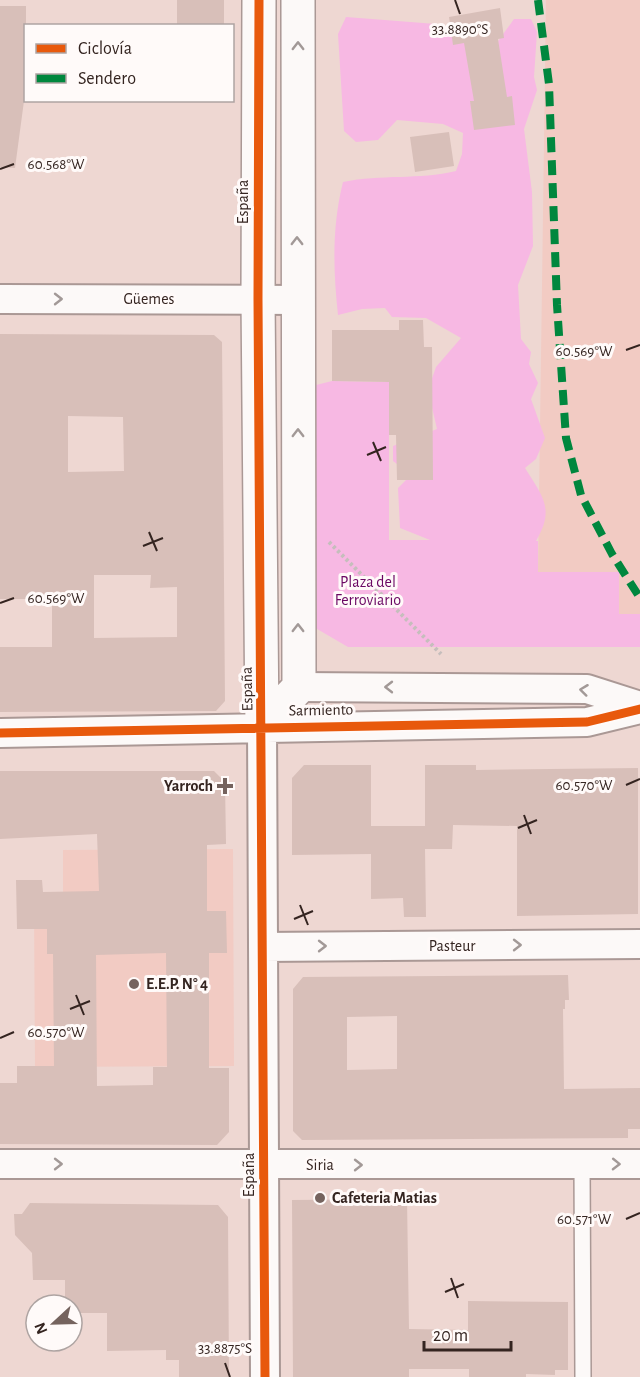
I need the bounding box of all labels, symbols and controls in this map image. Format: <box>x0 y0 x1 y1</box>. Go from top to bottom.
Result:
text: 33.8890°S <box>432 22 488 37</box>
legend <box>24 24 234 102</box>
text: Ciclovía <box>78 40 132 58</box>
one-way arrow <box>292 42 304 51</box>
text: Sendero <box>78 70 136 88</box>
text: 60.568°W <box>28 157 85 172</box>
street label: España <box>235 180 251 224</box>
one-way arrow <box>291 237 303 246</box>
street label: Güemes <box>124 291 175 307</box>
one-way arrow <box>54 293 63 305</box>
text: 60.569°W <box>556 344 613 359</box>
one-way arrow <box>292 429 304 438</box>
park label: Plaza del Ferroviario <box>335 574 401 608</box>
text: 60.569°W <box>28 591 85 606</box>
one-way arrow <box>292 624 304 633</box>
street label: España <box>239 667 255 711</box>
one-way arrow <box>385 681 394 693</box>
one-way arrow <box>579 684 589 696</box>
street label: Sarmiento <box>289 701 354 719</box>
place label: Yarroch <box>164 778 213 794</box>
text: 60.570°W <box>556 778 613 793</box>
marker: Yarroch <box>218 779 232 793</box>
street label: Pasteur <box>429 938 476 954</box>
one-way arrow <box>512 939 521 951</box>
one-way arrow <box>317 940 326 953</box>
place label: E.E.P. N° 4 <box>146 976 208 992</box>
marker: E.E.P. N° 4 <box>127 977 141 991</box>
text: 60.570°W <box>28 1025 85 1040</box>
street label: España <box>241 1153 257 1197</box>
street label: Siria <box>306 1157 334 1173</box>
one-way arrow <box>54 1158 63 1170</box>
one-way arrow <box>612 1158 621 1170</box>
one-way arrow <box>354 1159 363 1171</box>
place label: Cafeteria Matias <box>332 1190 437 1206</box>
marker: Cafeteria Matias <box>313 1191 327 1205</box>
text: 60.571°W <box>557 1212 612 1227</box>
north arrow <box>24 1293 84 1353</box>
scale bar <box>424 1314 511 1352</box>
text: N <box>32 1320 51 1336</box>
text: 20 m <box>433 1327 468 1345</box>
text: 33.8875°S <box>198 1341 252 1356</box>

